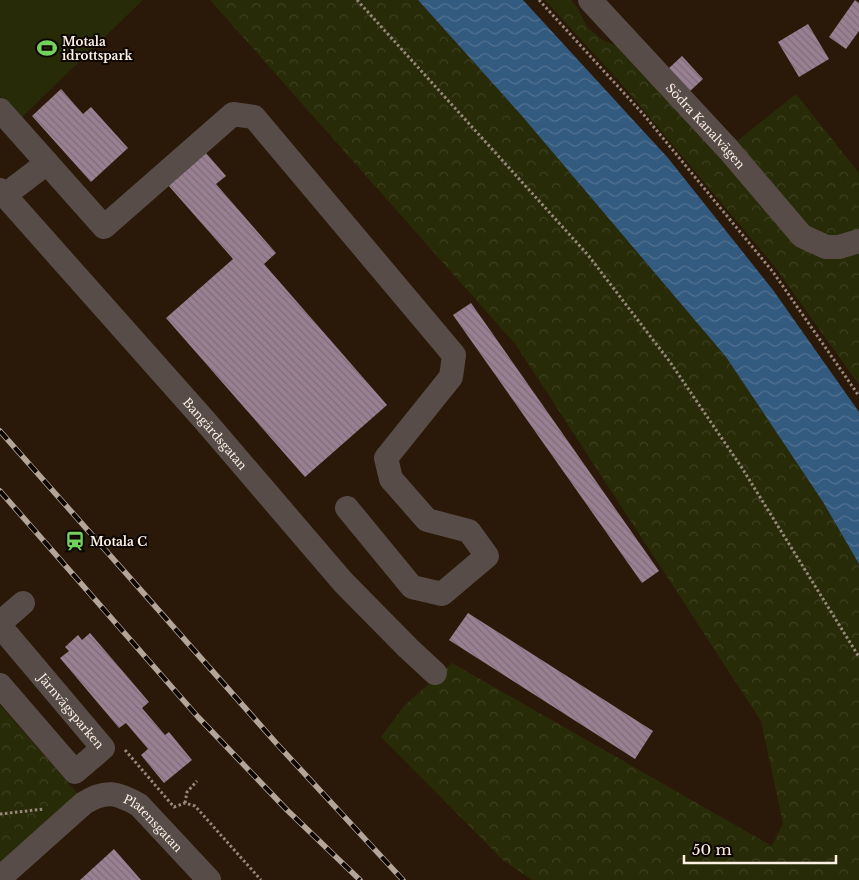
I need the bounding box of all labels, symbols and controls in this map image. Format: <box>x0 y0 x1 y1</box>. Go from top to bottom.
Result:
place label: Motala idrottspark <box>62 34 133 63</box>
sports icon: Motala idrottspark <box>36 37 58 59</box>
street label: Södra Kanalvägen <box>663 80 749 171</box>
street label: Bangårdsgatan <box>180 394 251 472</box>
station icon: Motala C <box>64 530 86 552</box>
place label: Motala C <box>90 534 147 549</box>
street label: Järnvägsparken <box>34 669 108 752</box>
street label: Platensgatan <box>121 791 186 855</box>
scale bar <box>684 832 836 864</box>
text: 50 m <box>692 840 732 859</box>

